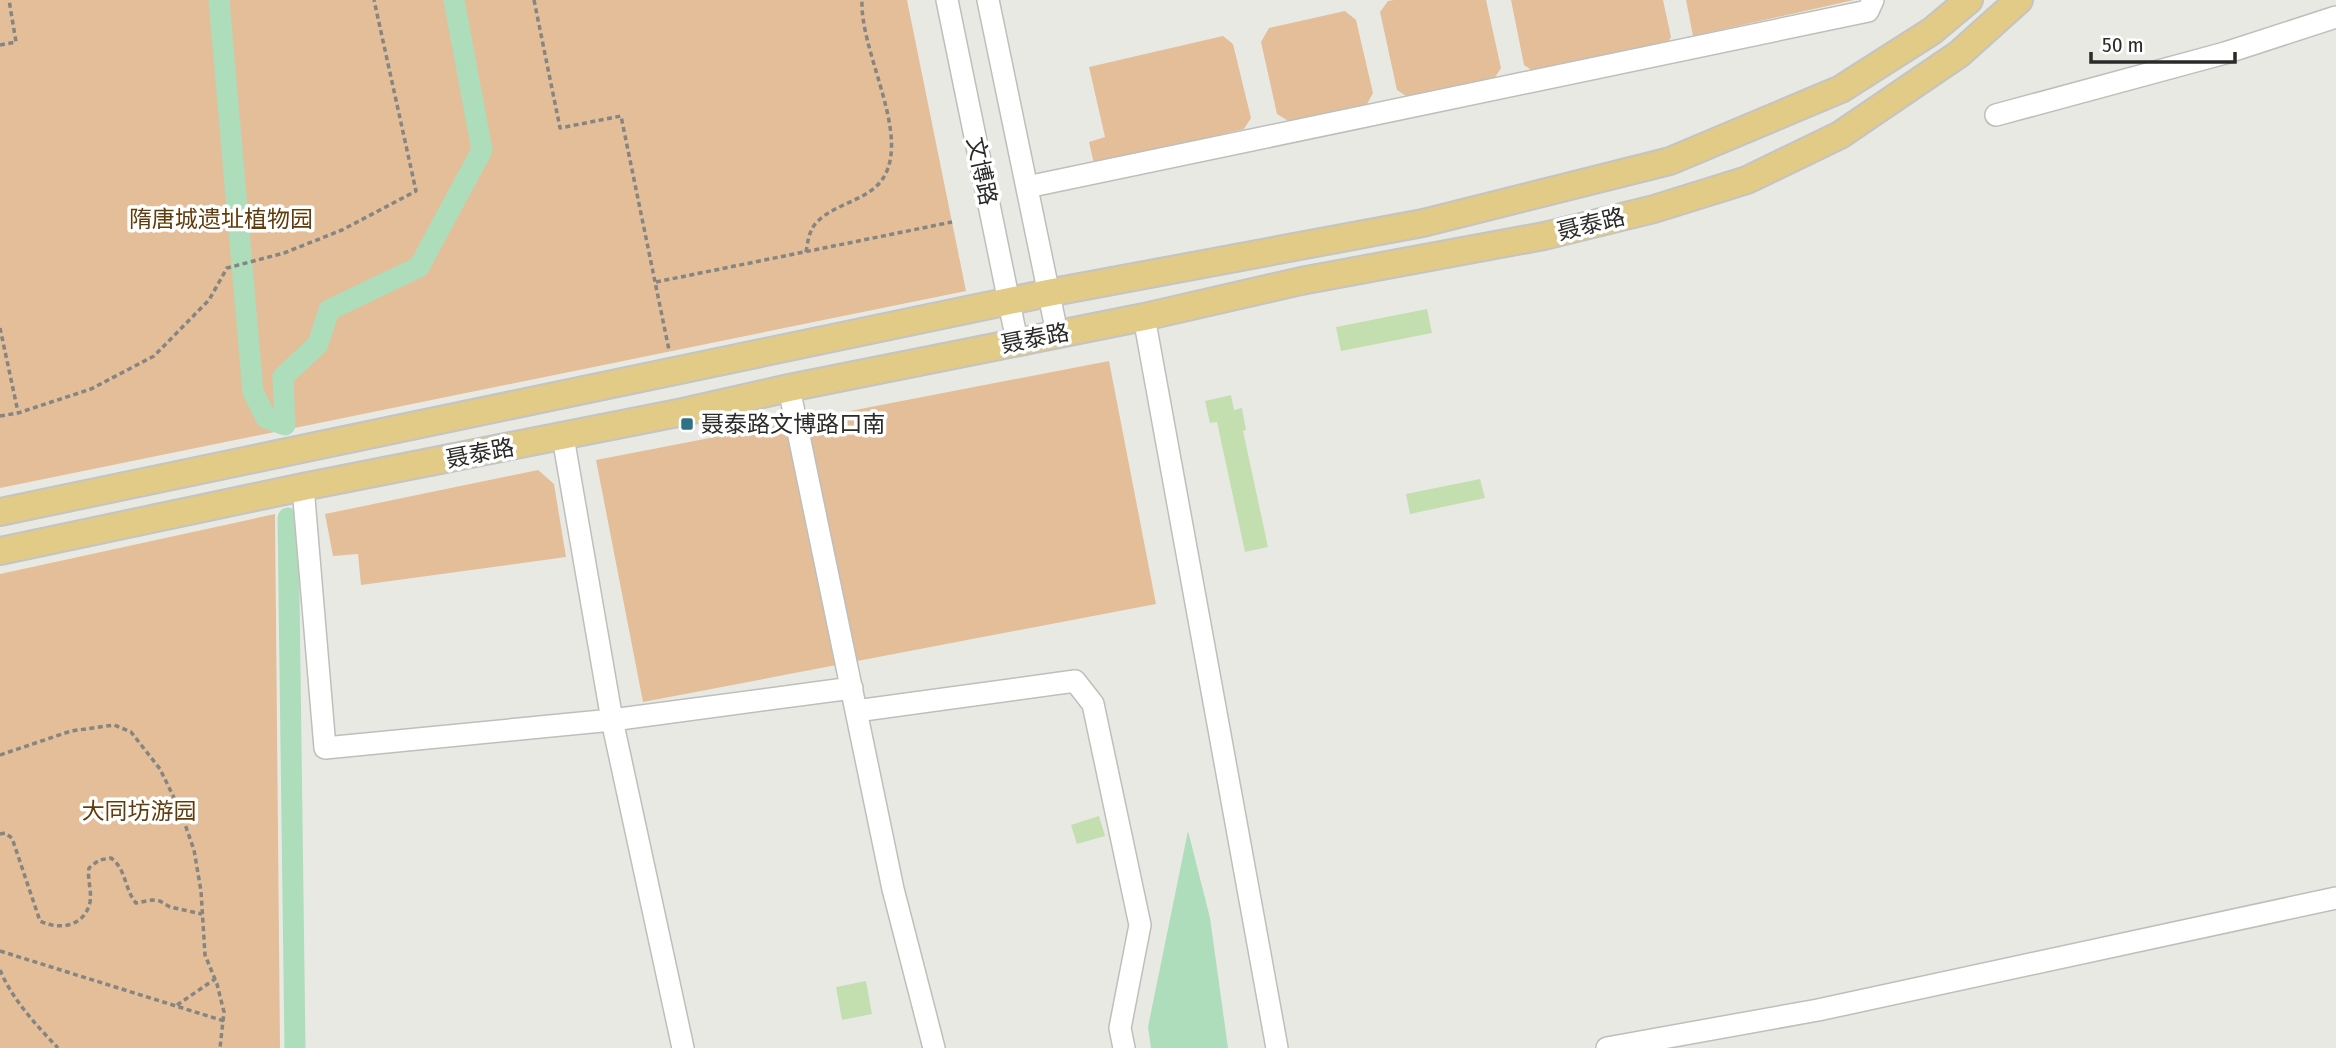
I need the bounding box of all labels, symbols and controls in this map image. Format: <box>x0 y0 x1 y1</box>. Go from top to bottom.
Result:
scale bar <box>2091 21 2234 65</box>
text: 50 m <box>2102 32 2144 58</box>
street label: 文博路 <box>961 134 1003 208</box>
street label: 聂泰路 <box>1554 202 1628 246</box>
park label: 隋唐城遗址植物园 <box>129 205 313 233</box>
street label: 聂泰路 <box>998 318 1072 358</box>
place label: 聂泰路文博路口南 <box>701 410 885 438</box>
marker: 聂泰路文博路口南 <box>679 416 695 432</box>
street label: 聂泰路 <box>443 433 517 473</box>
park label: 大同坊游园 <box>82 797 197 825</box>

